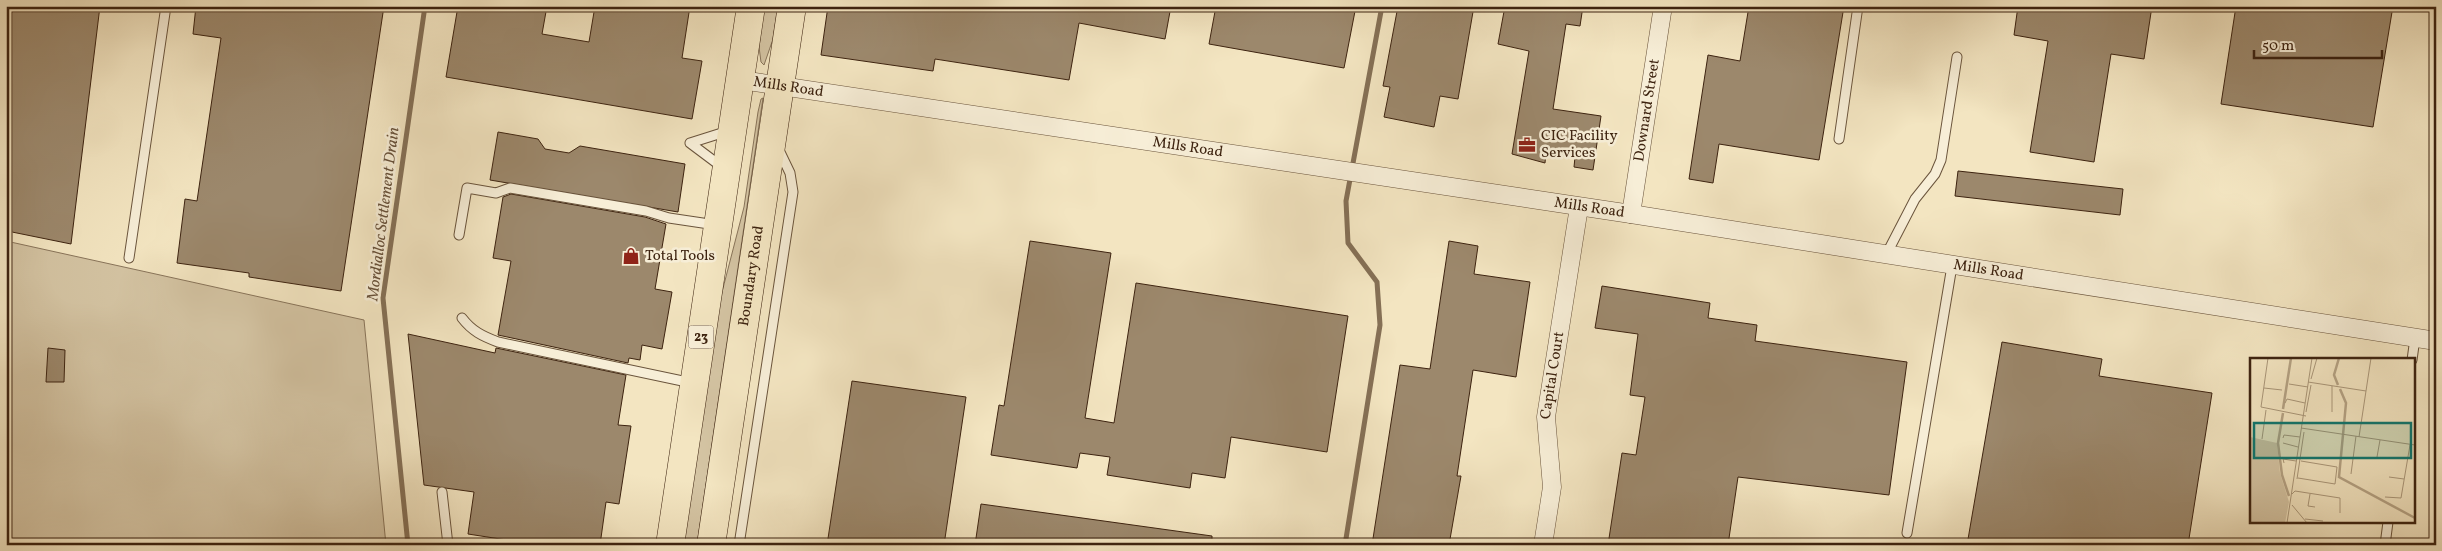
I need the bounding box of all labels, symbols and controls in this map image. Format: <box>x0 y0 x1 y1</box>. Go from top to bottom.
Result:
scale bar <box>2254 28 2382 60</box>
text: 50 m <box>2262 36 2294 57</box>
street label: Downard Street <box>1629 57 1665 163</box>
street label: Mills Road <box>752 71 825 103</box>
water label: Mordialloc Settlement Drain <box>362 126 406 303</box>
place label: CIC Facility Services <box>1541 126 1618 164</box>
street label: Mills Road <box>1151 132 1225 163</box>
office icon: CIC Facility Services <box>1517 135 1537 155</box>
street label: Mills Road <box>1553 192 1626 223</box>
street label: Boundary Road <box>733 224 769 328</box>
shop icon: Total Tools <box>621 246 641 266</box>
place label: Total Tools <box>645 246 715 267</box>
street label: Mills Road <box>1952 255 2025 286</box>
road number: 23 <box>688 326 714 348</box>
street label: Capital Court <box>1535 330 1570 421</box>
inset map <box>2250 358 2414 524</box>

